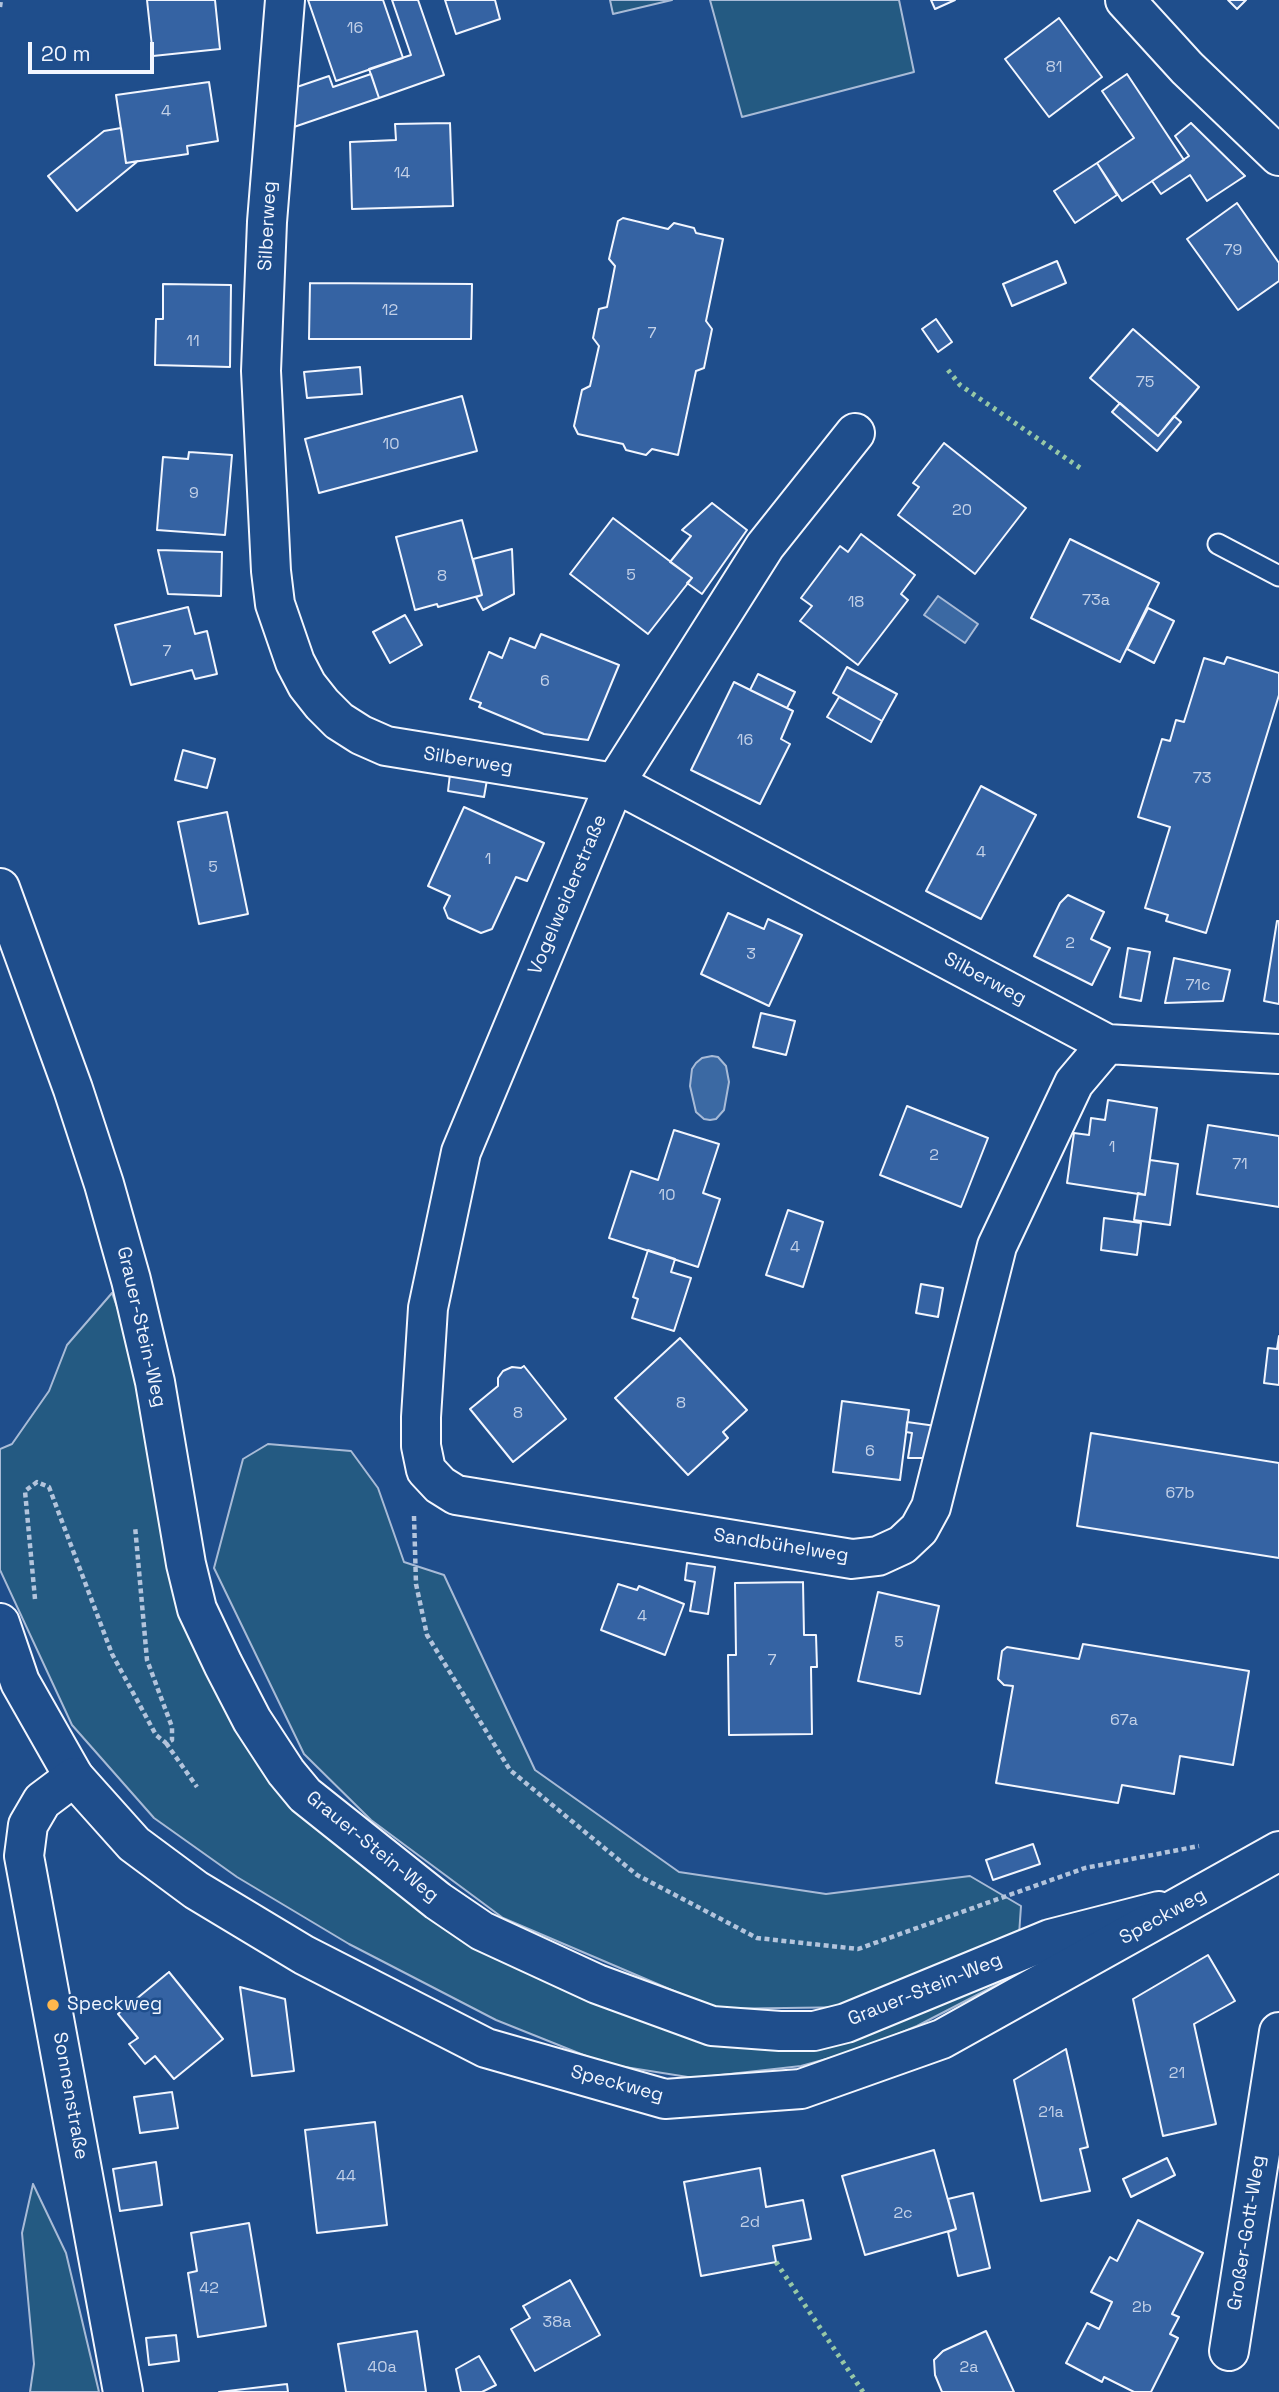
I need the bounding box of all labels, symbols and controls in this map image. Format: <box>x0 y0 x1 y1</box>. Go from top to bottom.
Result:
house number: 16 <box>347 19 363 39</box>
scale bar <box>32 28 158 72</box>
text: 20 m <box>41 40 91 67</box>
house number: 81 <box>1046 58 1062 78</box>
house number: 4 <box>161 102 171 122</box>
house number: 14 <box>394 164 410 184</box>
street label: Silberweg <box>254 180 282 272</box>
house number: 79 <box>1224 241 1242 261</box>
house number: 12 <box>382 301 398 321</box>
house number: 7 <box>647 324 657 344</box>
house number: 11 <box>186 332 200 352</box>
house number: 75 <box>1136 373 1154 393</box>
house number: 10 <box>383 435 399 455</box>
house number: 9 <box>189 484 199 504</box>
house number: 20 <box>952 501 972 521</box>
house number: 5 <box>626 566 636 586</box>
house number: 8 <box>437 567 447 587</box>
house number: 73a <box>1082 591 1110 611</box>
house number: 18 <box>848 593 864 613</box>
house number: 7 <box>162 642 172 662</box>
house number: 6 <box>540 672 550 692</box>
house number: 16 <box>737 731 753 751</box>
street label: Silberweg <box>422 743 514 779</box>
house number: 73 <box>1193 769 1211 789</box>
street label: Vogelweiderstraße <box>524 811 612 979</box>
house number: 4 <box>976 843 986 863</box>
house number: 1 <box>485 850 491 870</box>
house number: 5 <box>208 858 218 878</box>
house number: 2 <box>1065 934 1075 954</box>
house number: 3 <box>746 945 756 965</box>
street label: Silberweg <box>940 948 1030 1010</box>
house number: 71c <box>1185 976 1211 996</box>
house number: 1 <box>1109 1138 1115 1158</box>
house number: 2 <box>929 1146 939 1166</box>
house number: 71 <box>1232 1155 1248 1175</box>
house number: 10 <box>659 1186 675 1206</box>
house number: 4 <box>790 1238 800 1258</box>
street label: Grauer-Stein-Weg <box>111 1245 171 1409</box>
house number: 8 <box>676 1394 686 1414</box>
house number: 8 <box>513 1404 523 1424</box>
house number: 6 <box>865 1442 875 1462</box>
house number: 67b <box>1166 1484 1194 1504</box>
street label: Sandbühelweg <box>712 1524 850 1568</box>
house number: 4 <box>637 1607 647 1627</box>
house number: 5 <box>894 1633 904 1653</box>
house number: 7 <box>767 1651 777 1671</box>
house number: 67a <box>1110 1711 1138 1731</box>
street label: Grauer-Stein-Weg <box>301 1787 443 1907</box>
street label: Speckweg <box>1116 1884 1210 1950</box>
street label: Grauer-Stein-Weg <box>845 1949 1005 2031</box>
place label: Speckweg <box>67 1994 162 2016</box>
marker: Speckweg <box>45 1997 61 2013</box>
street label: Sonnenstraße <box>48 2030 92 2162</box>
street label: Speckweg <box>568 2061 666 2107</box>
house number: 21 <box>1169 2064 1185 2084</box>
house number: 21a <box>1038 2103 1064 2123</box>
street label: Großer-Gott-Weg <box>1223 2154 1271 2312</box>
house number: 44 <box>336 2167 356 2187</box>
house number: 2c <box>893 2204 913 2224</box>
house number: 2d <box>740 2213 760 2233</box>
house number: 42 <box>199 2279 219 2299</box>
house number: 2b <box>1132 2298 1152 2318</box>
house number: 38a <box>543 2313 571 2333</box>
house number: 40a <box>367 2358 397 2378</box>
house number: 2a <box>960 2358 978 2378</box>

